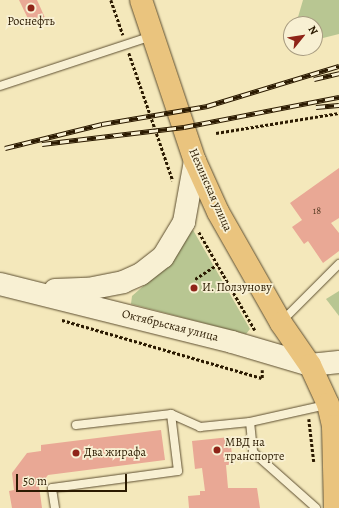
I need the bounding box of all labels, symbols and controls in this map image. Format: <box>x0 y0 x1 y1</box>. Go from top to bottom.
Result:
marker: Роснефть <box>26 3 36 13</box>
place label: Роснефть <box>7 15 55 29</box>
north arrow <box>283 16 323 56</box>
text: N <box>304 23 321 37</box>
street label: Нехинская улица <box>185 146 235 234</box>
house number: 18 <box>313 205 321 217</box>
place label: И. Ползунову <box>202 281 272 295</box>
marker: И. Ползунову <box>189 283 199 293</box>
street label: Октябрьская улица <box>120 307 220 345</box>
place label: МВД на транспорте <box>225 436 284 464</box>
marker: МВД на транспорте <box>212 445 222 455</box>
place label: Два жирафа <box>84 446 146 460</box>
marker: Два жирафа <box>71 448 81 458</box>
scale bar <box>18 466 129 492</box>
text: 50 m <box>23 473 47 489</box>

